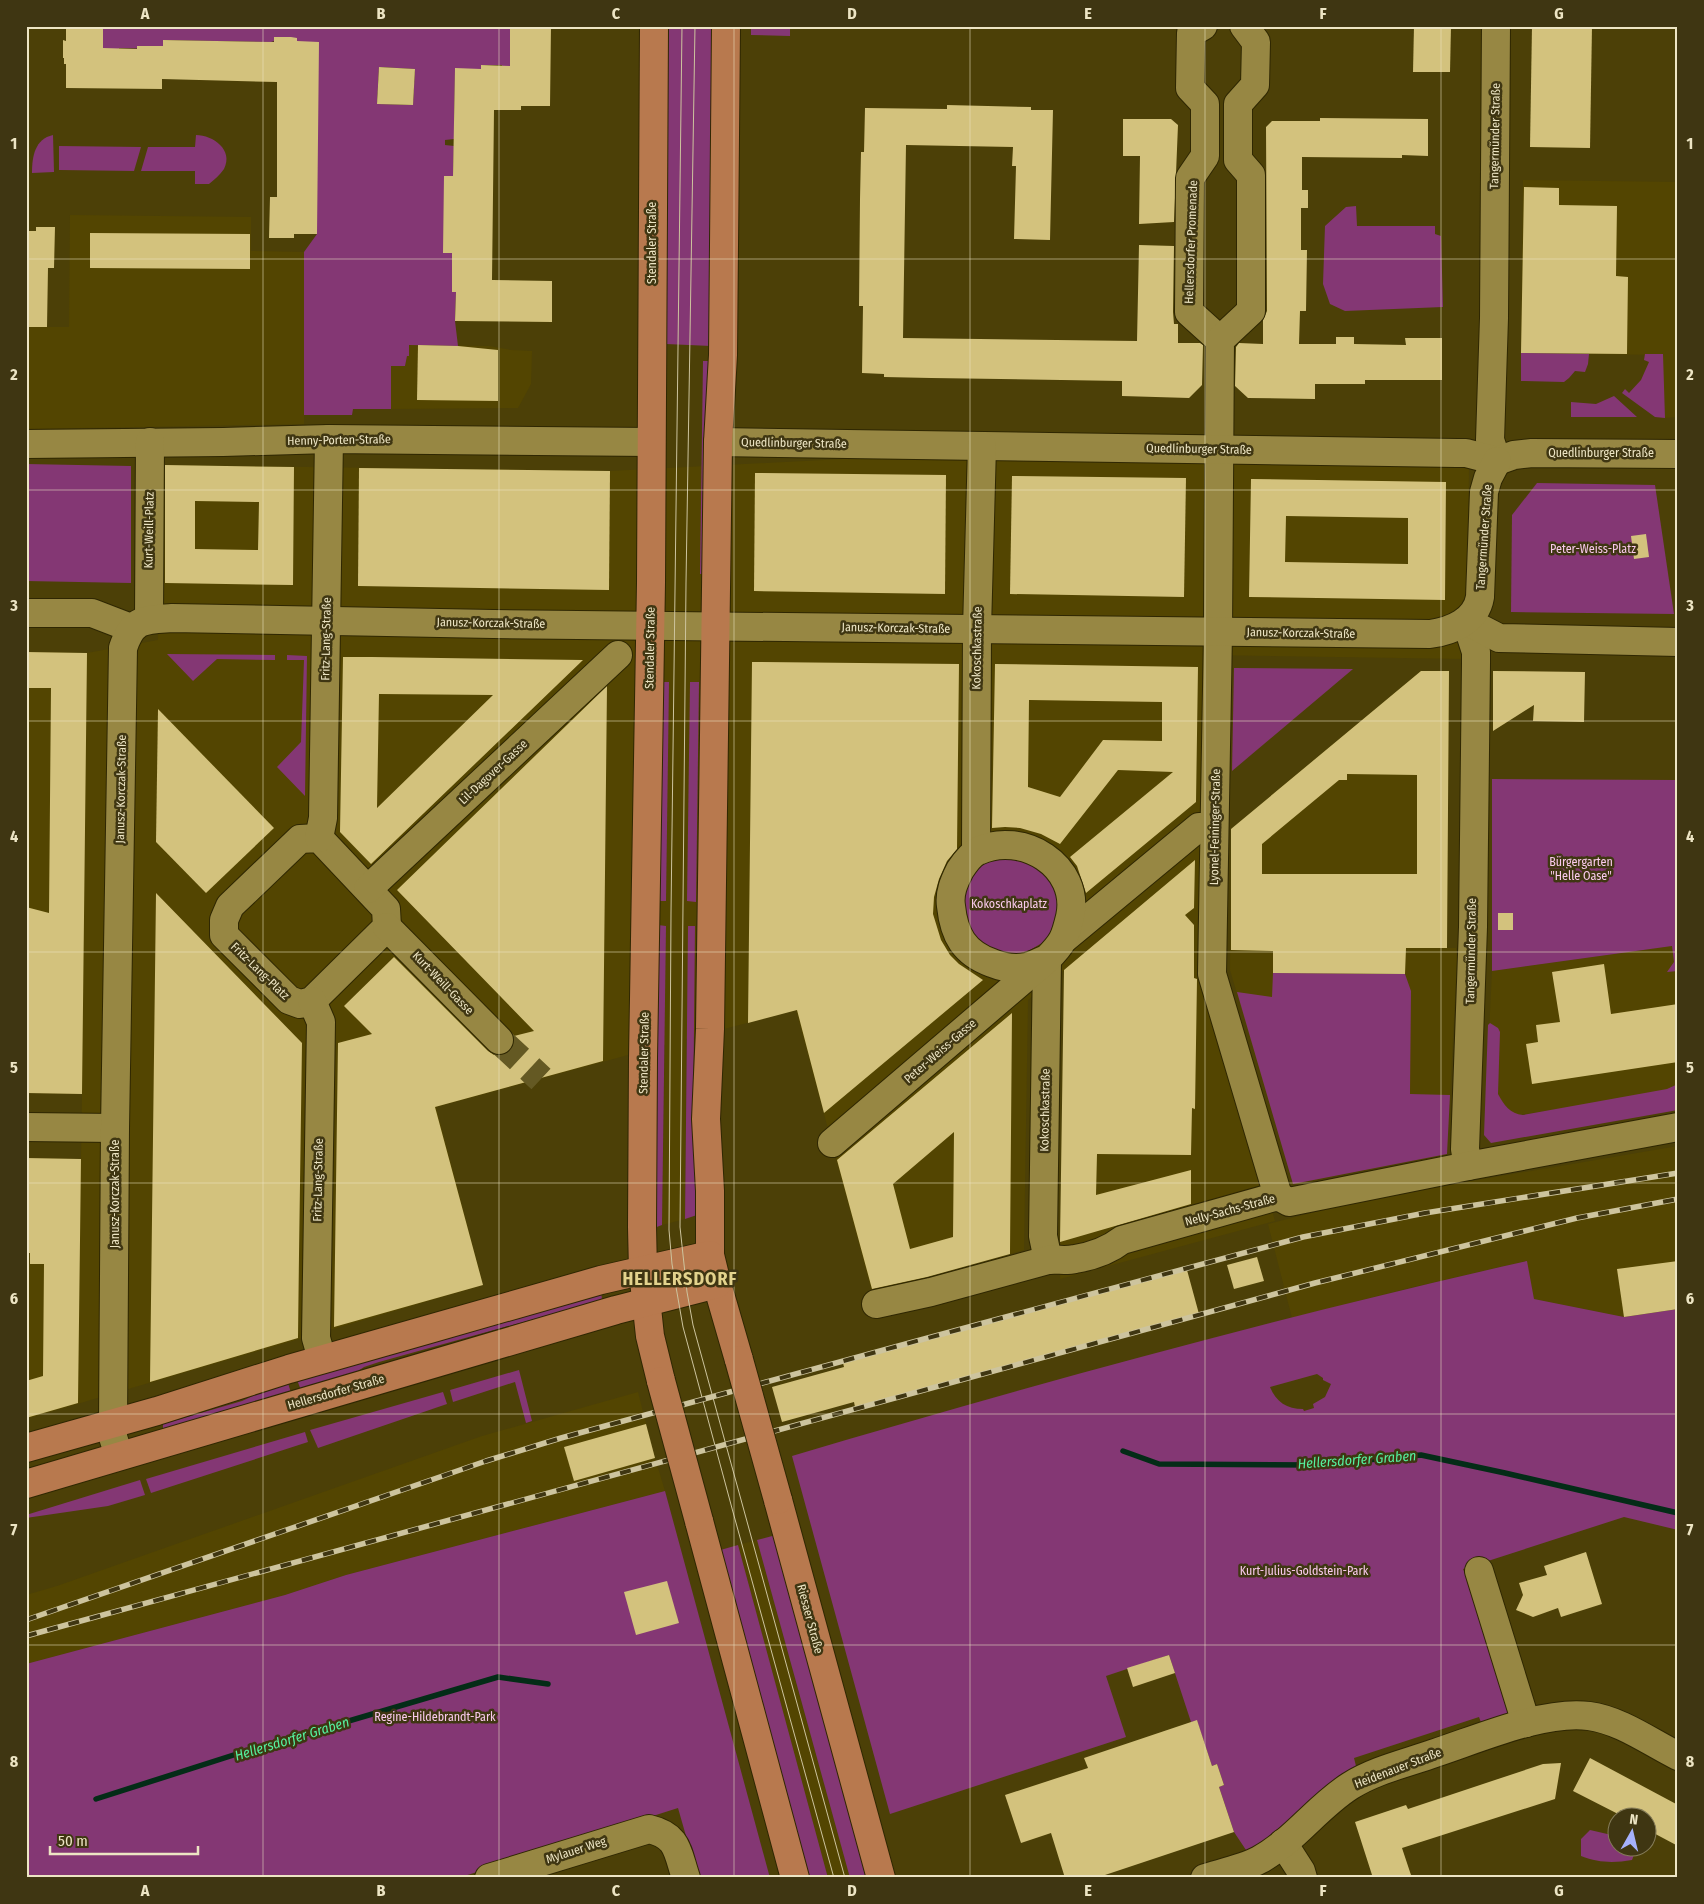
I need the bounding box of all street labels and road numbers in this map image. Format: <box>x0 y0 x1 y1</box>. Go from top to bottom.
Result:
street label: Tangermünder Straße <box>1487 83 1503 189</box>
street label: Hellersdorfer Promenade <box>1182 180 1200 304</box>
street label: Stendaler Straße <box>645 202 659 284</box>
street label: Henny-Porten-Straße <box>287 432 391 448</box>
street label: Quedlinburger Straße <box>741 435 847 451</box>
street label: Quedlinburger Straße <box>1146 441 1252 457</box>
street label: Quedlinburger Straße <box>1548 446 1654 460</box>
street label: Tangermünder Straße <box>1473 484 1495 590</box>
street label: Kurt-Weill-Platz <box>141 491 157 569</box>
street label: Fritz-Lang-Straße <box>318 597 334 681</box>
street label: Kokoschkastraße <box>969 606 985 690</box>
street label: Stendaler Straße <box>642 607 658 689</box>
street label: Janusz-Korczak-Straße <box>437 615 546 631</box>
street label: Janusz-Korczak-Straße <box>842 620 951 636</box>
street label: Janusz-Korczak-Straße <box>1247 625 1356 641</box>
street label: Janusz-Korczak-Straße <box>113 734 129 843</box>
street label: Lil-Dagover-Gasse <box>456 737 530 807</box>
street label: Lyonel-Feininger-Straße <box>1207 769 1223 885</box>
street label: Tangermünder Straße <box>1463 898 1479 1004</box>
street label: Fritz-Lang-Platz <box>228 940 292 1003</box>
street label: Kurt-Weill-Gasse <box>410 949 476 1017</box>
street label: Stendaler Straße <box>636 1012 652 1094</box>
street label: Peter-Weiss-Gasse <box>901 1016 979 1086</box>
street label: Kokoschkastraße <box>1037 1068 1053 1152</box>
street label: Fritz-Lang-Straße <box>310 1138 326 1222</box>
street label: Janusz-Korczak-Straße <box>108 1140 122 1248</box>
street label: Nelly-Sachs-Straße <box>1183 1191 1277 1229</box>
street label: Hellersdorfer Straße <box>286 1371 386 1412</box>
street label: Riesaer Straße <box>794 1583 826 1655</box>
street label: Heidenauer Straße <box>1353 1745 1443 1791</box>
street label: Mylauer Weg <box>544 1834 608 1866</box>

